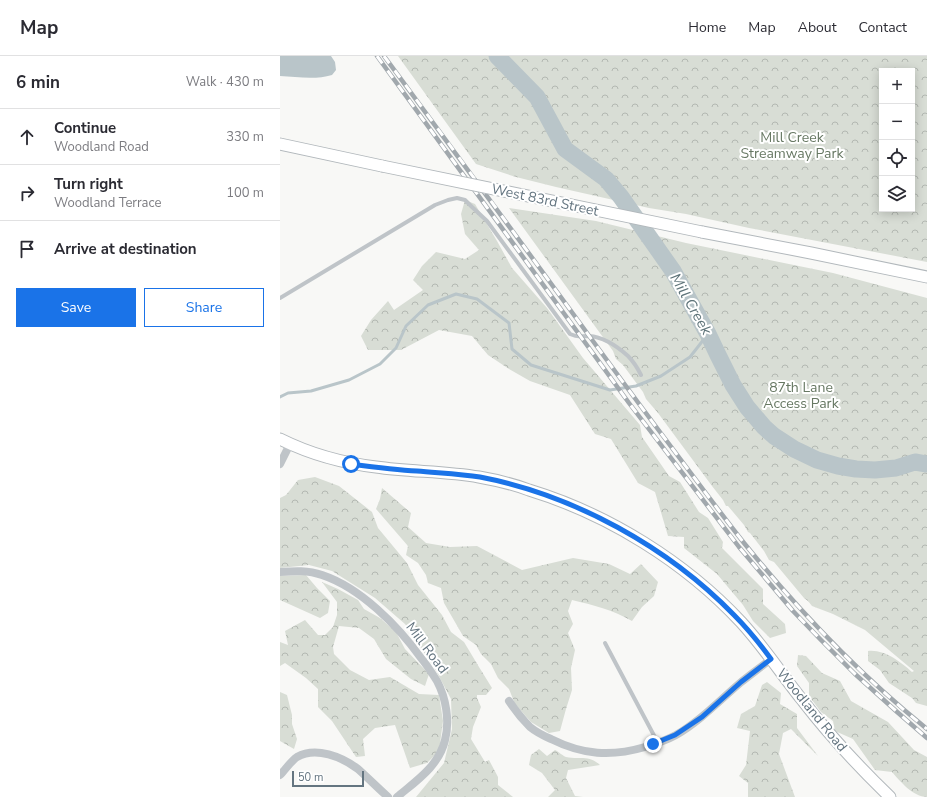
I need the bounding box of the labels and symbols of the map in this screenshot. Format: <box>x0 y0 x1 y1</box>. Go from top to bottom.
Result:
park label: Mill Creek Streamway Park <box>741 128 844 163</box>
street label: West 83rd Street <box>490 179 600 221</box>
water label: Mill Creek <box>665 270 717 339</box>
park label: 87th Lane Access Park <box>763 378 840 413</box>
route start <box>342 455 360 473</box>
street label: Mill Road <box>401 618 453 678</box>
street label: Woodland Road <box>772 664 852 756</box>
route end <box>644 735 662 753</box>
scale bar <box>292 769 364 788</box>

